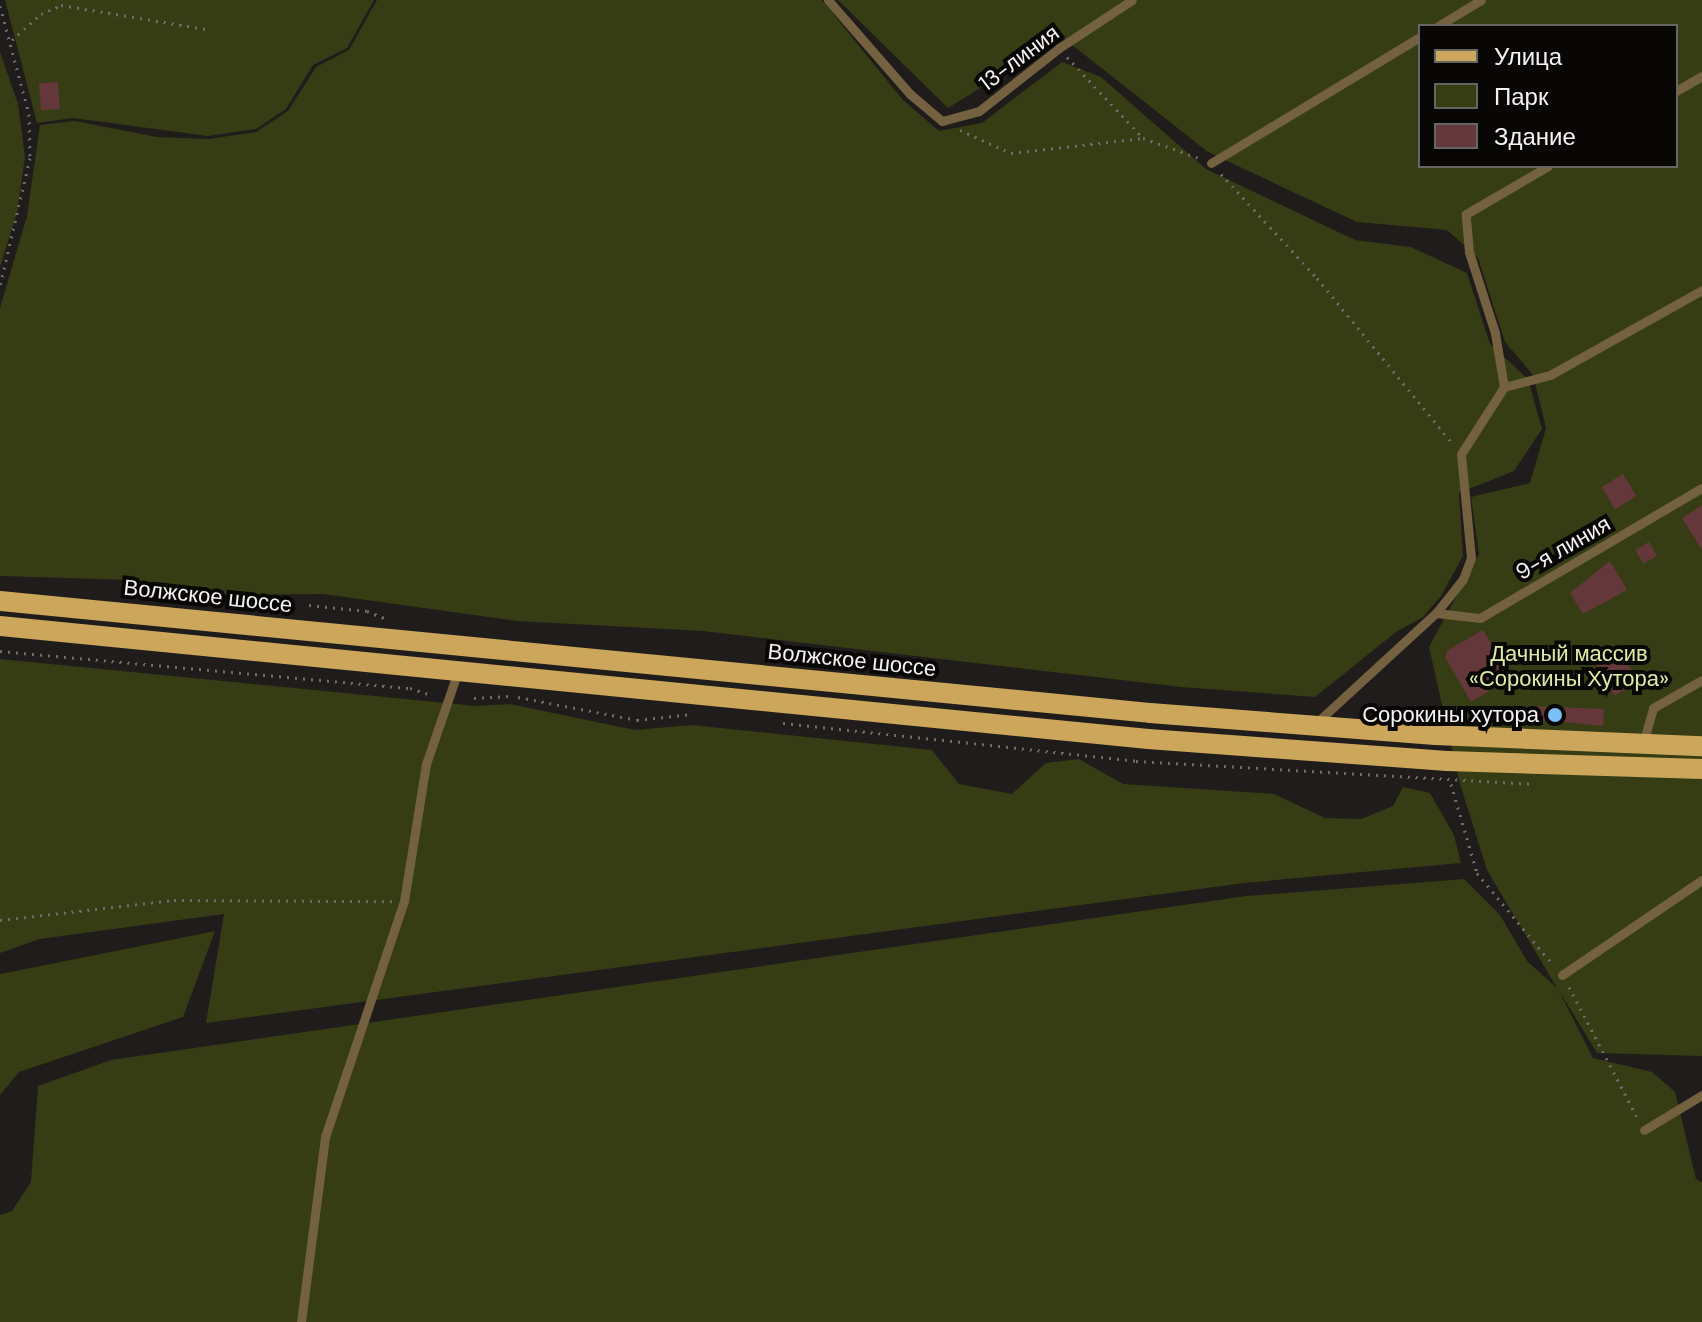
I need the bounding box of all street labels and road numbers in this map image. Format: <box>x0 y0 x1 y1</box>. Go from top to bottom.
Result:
street label: 13-линия <box>974 19 1064 97</box>
street label: 9-я линия <box>1511 510 1615 586</box>
street label: Волжское шоссе <box>122 574 294 618</box>
street label: Волжское шоссе <box>766 638 938 682</box>

